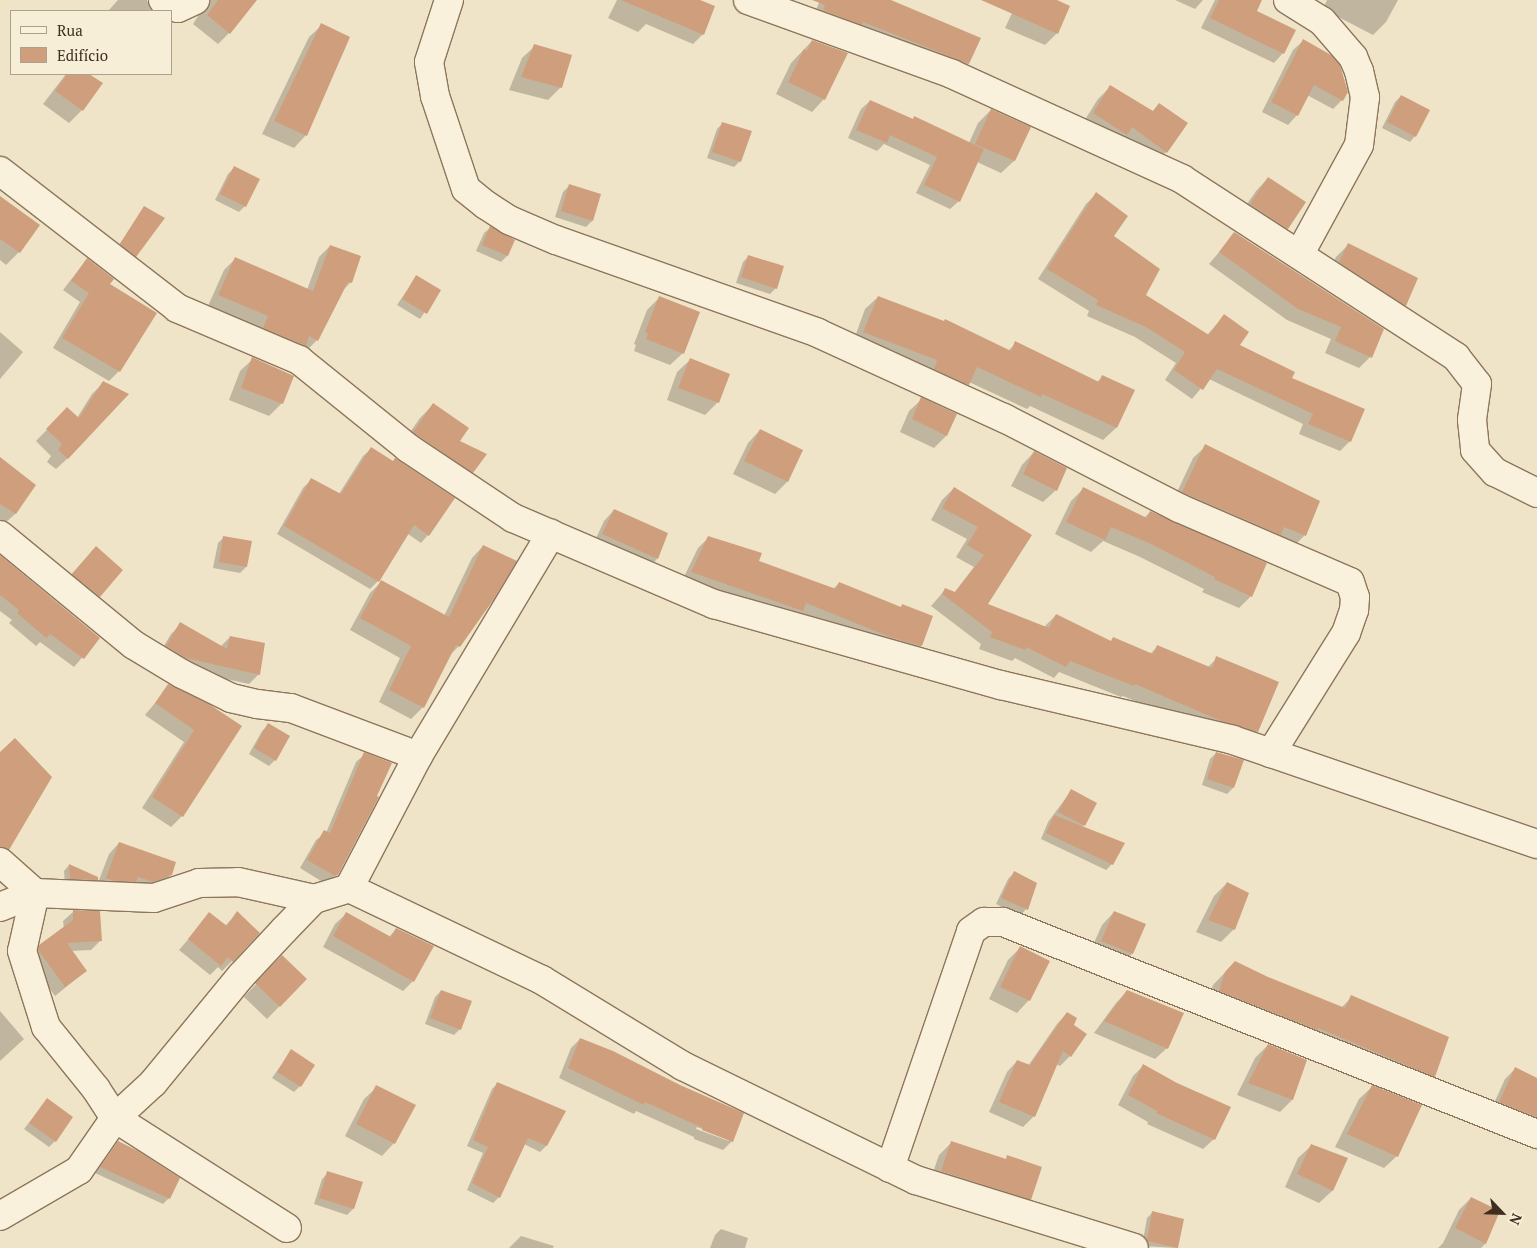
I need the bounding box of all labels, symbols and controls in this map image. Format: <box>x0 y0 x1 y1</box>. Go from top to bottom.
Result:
legend <box>10 10 172 75</box>
text: Rua <box>57 20 83 40</box>
text: Edifício <box>57 45 108 65</box>
north arrow <box>1477 1188 1527 1238</box>
text: N <box>1505 1211 1527 1228</box>

